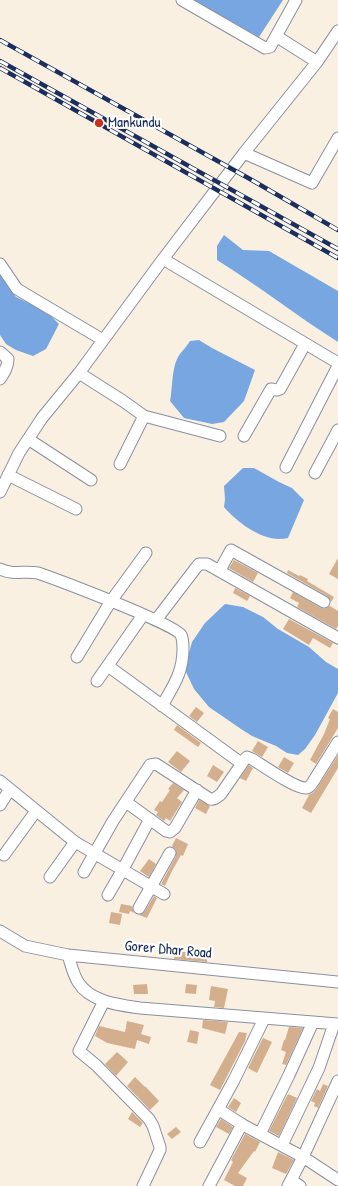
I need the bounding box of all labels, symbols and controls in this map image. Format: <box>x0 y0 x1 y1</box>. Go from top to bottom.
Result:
place label: Mankundu <box>108 114 160 132</box>
marker: Mankundu <box>93 117 105 129</box>
street label: Gorer Dhar Road <box>124 937 212 963</box>

